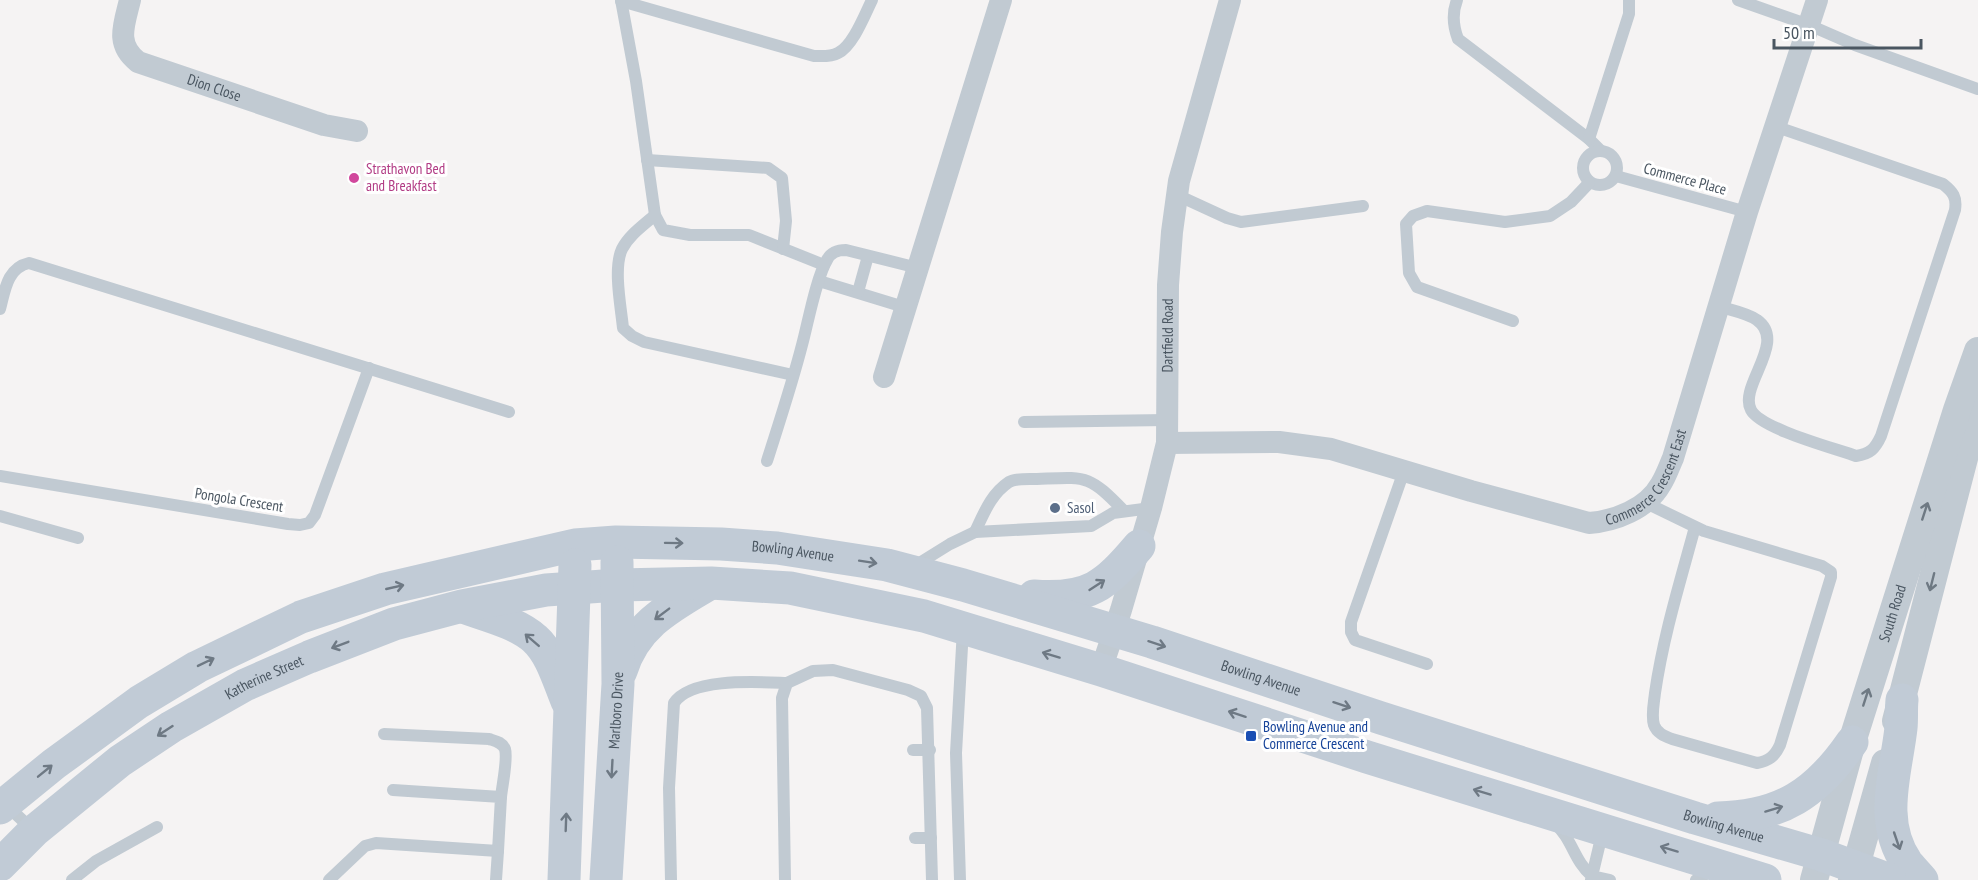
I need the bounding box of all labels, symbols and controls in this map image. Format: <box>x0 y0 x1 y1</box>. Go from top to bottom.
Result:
scale bar <box>1774 12 1921 50</box>
text: 50 m <box>1783 21 1815 44</box>
street label: Dion Close <box>185 69 244 105</box>
street label: Commerce Place <box>1642 158 1729 199</box>
place label: Strathavon Bed and Breakfast <box>366 159 445 195</box>
marker: Strathavon Bed and Breakfast <box>347 171 361 185</box>
street label: Dartfield Road <box>1157 298 1177 373</box>
street label: Commerce Crescent East <box>1603 427 1690 529</box>
street label: Pongola Crescent <box>194 483 285 516</box>
place label: Sasol <box>1067 498 1095 517</box>
marker: Sasol <box>1048 501 1062 515</box>
one-way arrow <box>1920 502 1931 521</box>
street label: Bowling Avenue <box>751 536 835 566</box>
one-way arrow <box>664 538 684 549</box>
one-way arrow <box>858 557 878 568</box>
one-way arrow <box>1926 573 1937 592</box>
one-way arrow <box>1088 579 1105 591</box>
one-way arrow <box>385 580 404 592</box>
street label: South Road <box>1874 582 1910 644</box>
one-way arrow <box>654 608 670 621</box>
one-way arrow <box>525 633 541 647</box>
one-way arrow <box>1147 639 1166 650</box>
one-way arrow <box>331 640 350 651</box>
one-way arrow <box>1042 649 1061 660</box>
street label: Katherine Street <box>221 651 306 704</box>
one-way arrow <box>197 656 215 668</box>
street label: Bowling Avenue <box>1219 656 1303 700</box>
street label: Marlboro Drive <box>604 672 627 749</box>
one-way arrow <box>1861 688 1872 707</box>
one-way arrow <box>1332 701 1351 712</box>
one-way arrow <box>1228 708 1247 719</box>
place label: Bowling Avenue and Commerce Crescent <box>1263 717 1368 753</box>
one-way arrow <box>157 725 174 737</box>
marker: Bowling Avenue and Commerce Crescent <box>1244 729 1258 743</box>
one-way arrow <box>607 758 618 778</box>
one-way arrow <box>37 764 53 777</box>
one-way arrow <box>1473 786 1492 797</box>
one-way arrow <box>1764 803 1783 814</box>
street label: Bowling Avenue <box>1681 805 1766 847</box>
one-way arrow <box>560 812 572 832</box>
one-way arrow <box>1893 831 1904 850</box>
one-way arrow <box>1660 843 1679 854</box>

